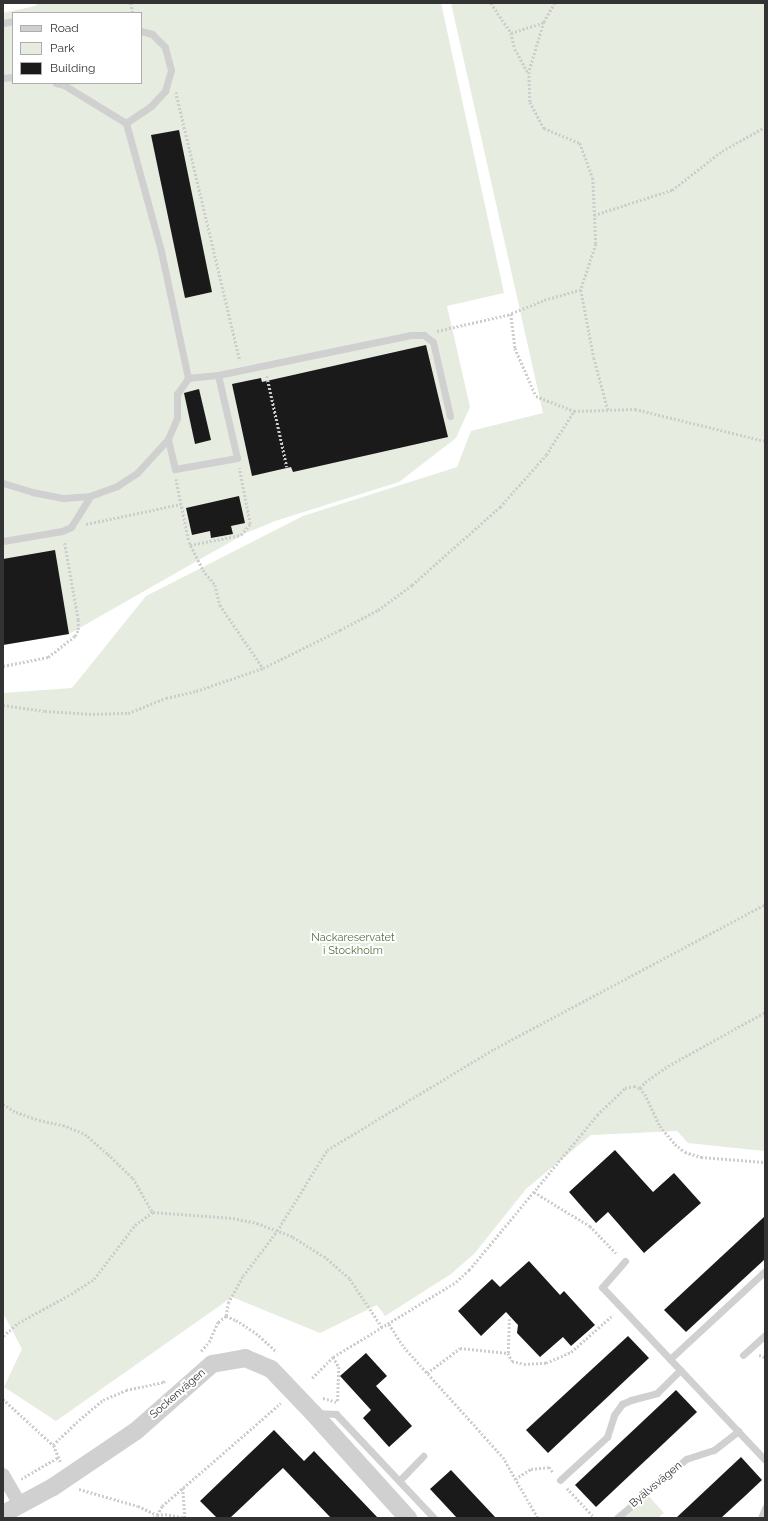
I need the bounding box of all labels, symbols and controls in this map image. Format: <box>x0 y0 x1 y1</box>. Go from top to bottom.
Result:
legend <box>12 12 142 84</box>
text: Road <box>50 21 79 35</box>
text: Park <box>50 41 75 55</box>
text: Building <box>50 61 96 75</box>
park label: Nackareservatet i Stockholm <box>311 932 395 958</box>
street label: Sockenvägen <box>148 1366 208 1422</box>
street label: Byälvsvägen <box>627 1459 685 1511</box>

